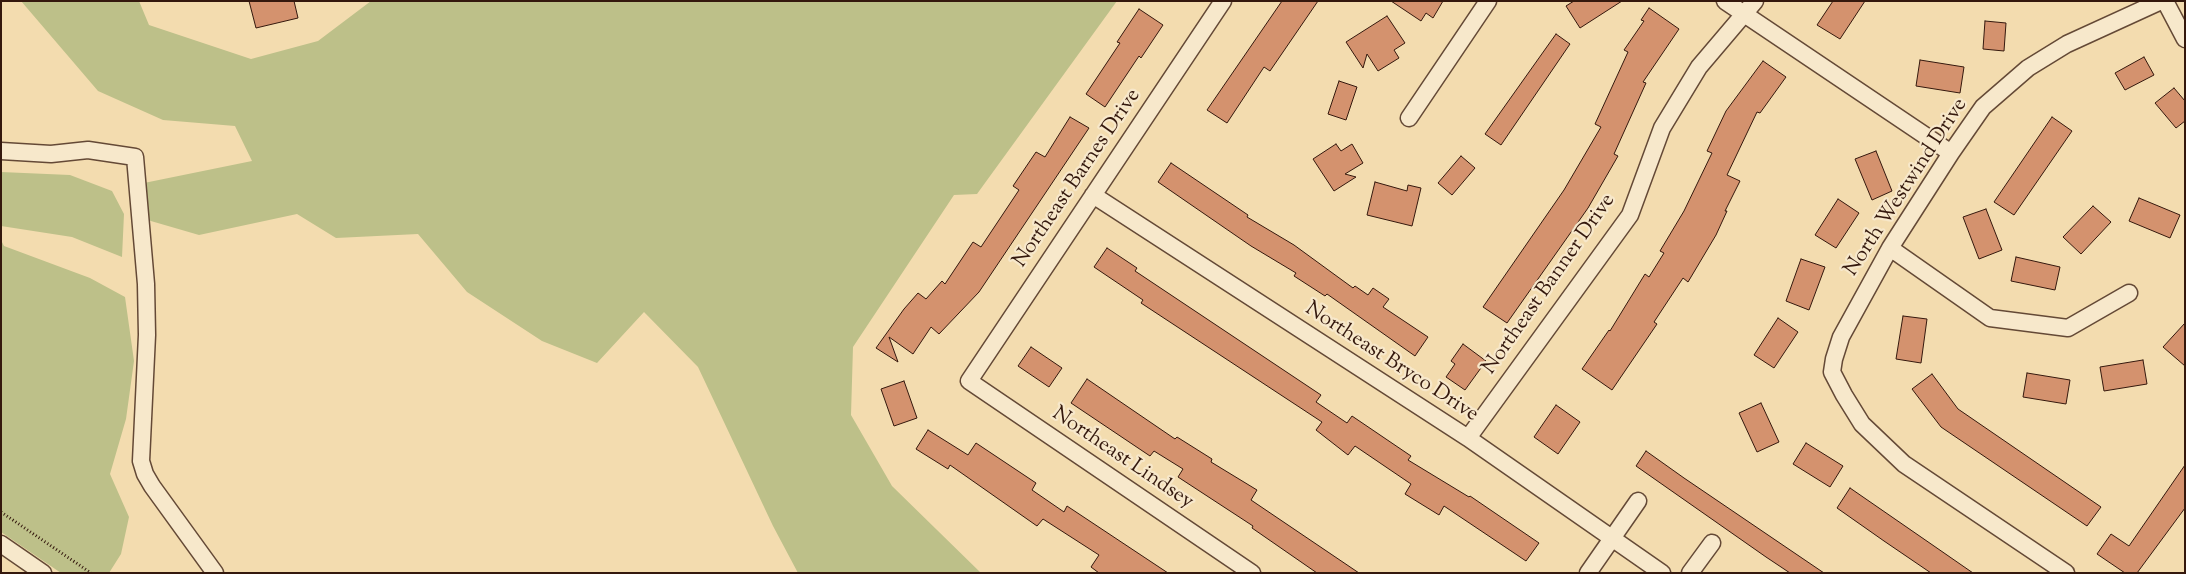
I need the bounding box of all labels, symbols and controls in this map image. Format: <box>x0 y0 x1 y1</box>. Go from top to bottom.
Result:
street label: Northeast Barnes Drive <box>1009 85 1147 273</box>
street label: North Westwind Drive <box>1840 94 1974 282</box>
street label: Northeast Banner Drive <box>1478 190 1622 380</box>
street label: Northeast Bryco Drive <box>1300 298 1482 428</box>
street label: Northeast Lindsey <box>1046 402 1198 516</box>

